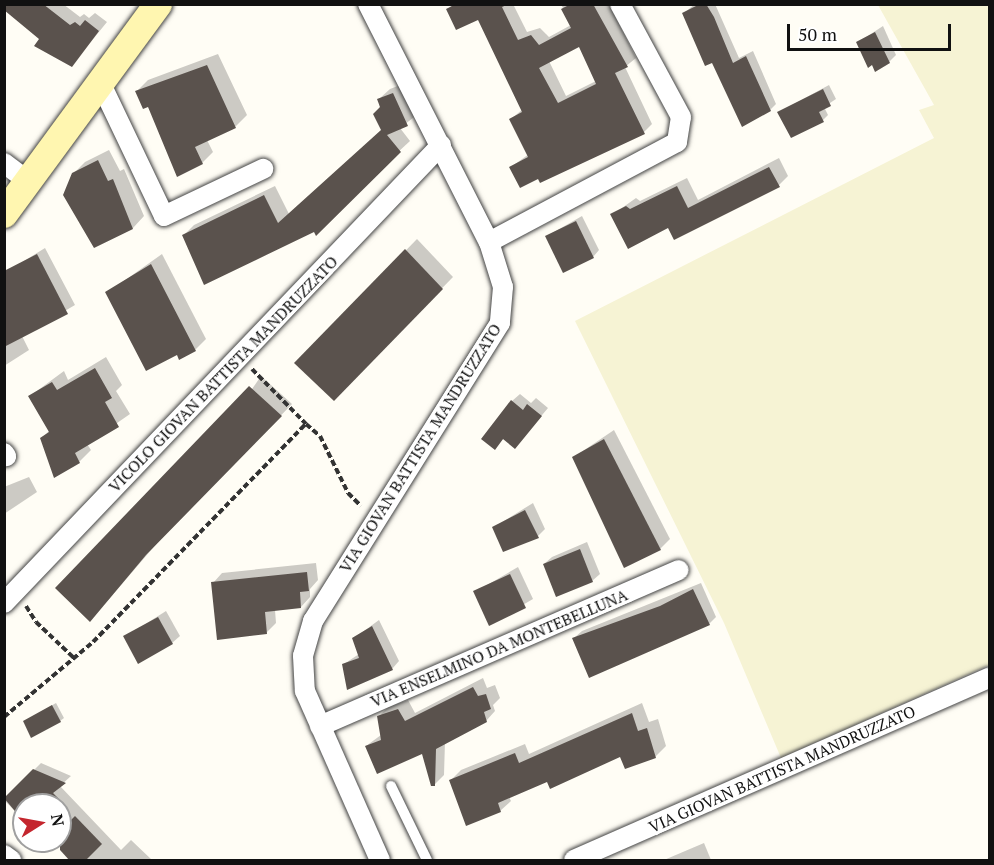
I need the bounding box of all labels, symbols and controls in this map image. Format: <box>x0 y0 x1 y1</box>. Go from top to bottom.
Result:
scale bar <box>790 12 954 50</box>
text: 50 m <box>798 22 837 46</box>
street label: VICOLO GIOVAN BATTISTA MANDRUZZATO <box>104 252 342 496</box>
street label: VIA GIOVAN BATTISTA MANDRUZZATO <box>335 320 505 576</box>
street label: VIA ENSELMINO DA MONTEBELLUNA <box>367 585 631 711</box>
street label: VIA GIOVAN BATTISTA MANDRUZZATO <box>645 701 919 837</box>
north arrow <box>12 793 72 853</box>
text: N <box>46 812 70 828</box>

